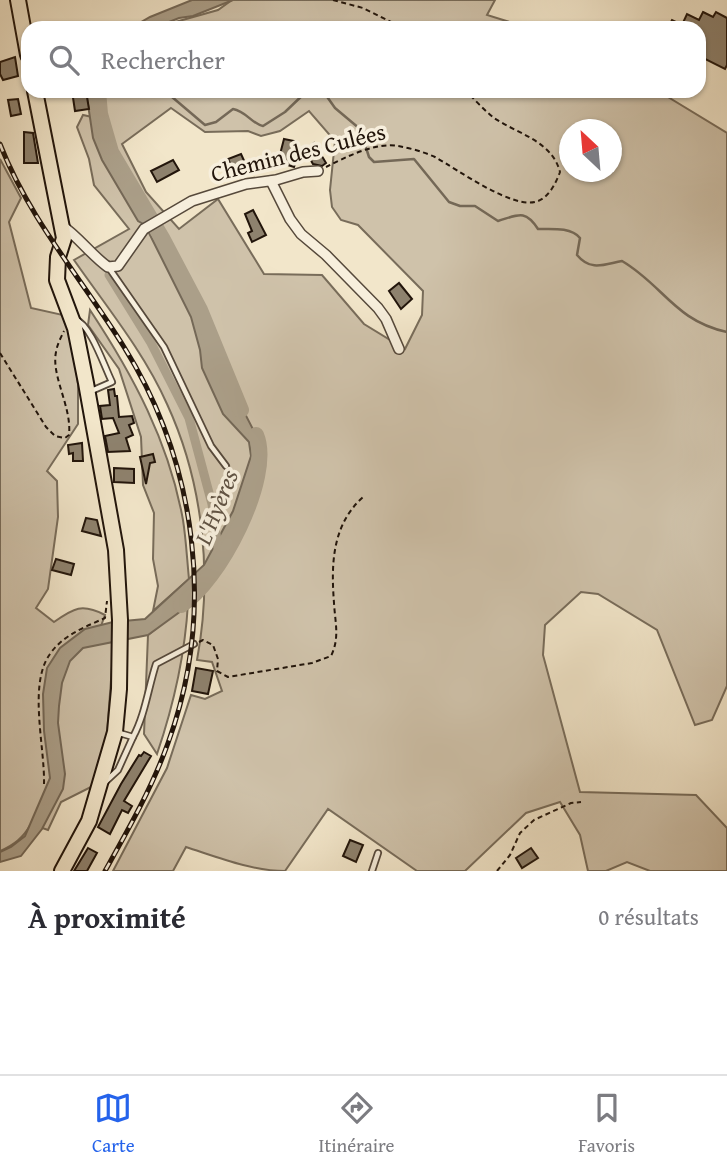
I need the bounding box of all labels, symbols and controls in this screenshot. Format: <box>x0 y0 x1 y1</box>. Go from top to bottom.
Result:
search box <box>21 21 706 98</box>
text: Rechercher <box>101 40 225 79</box>
icon: search <box>45 41 83 79</box>
street label: Chemin des Culées <box>207 114 389 190</box>
north arrow <box>559 119 622 182</box>
water label: L'Hyères <box>185 464 247 551</box>
text: À proximité <box>28 895 186 939</box>
text: 0 résultats <box>598 900 699 933</box>
tab: Carte <box>92 1089 135 1159</box>
tab: Itinéraire <box>319 1089 394 1159</box>
tab: Favoris <box>578 1089 635 1159</box>

